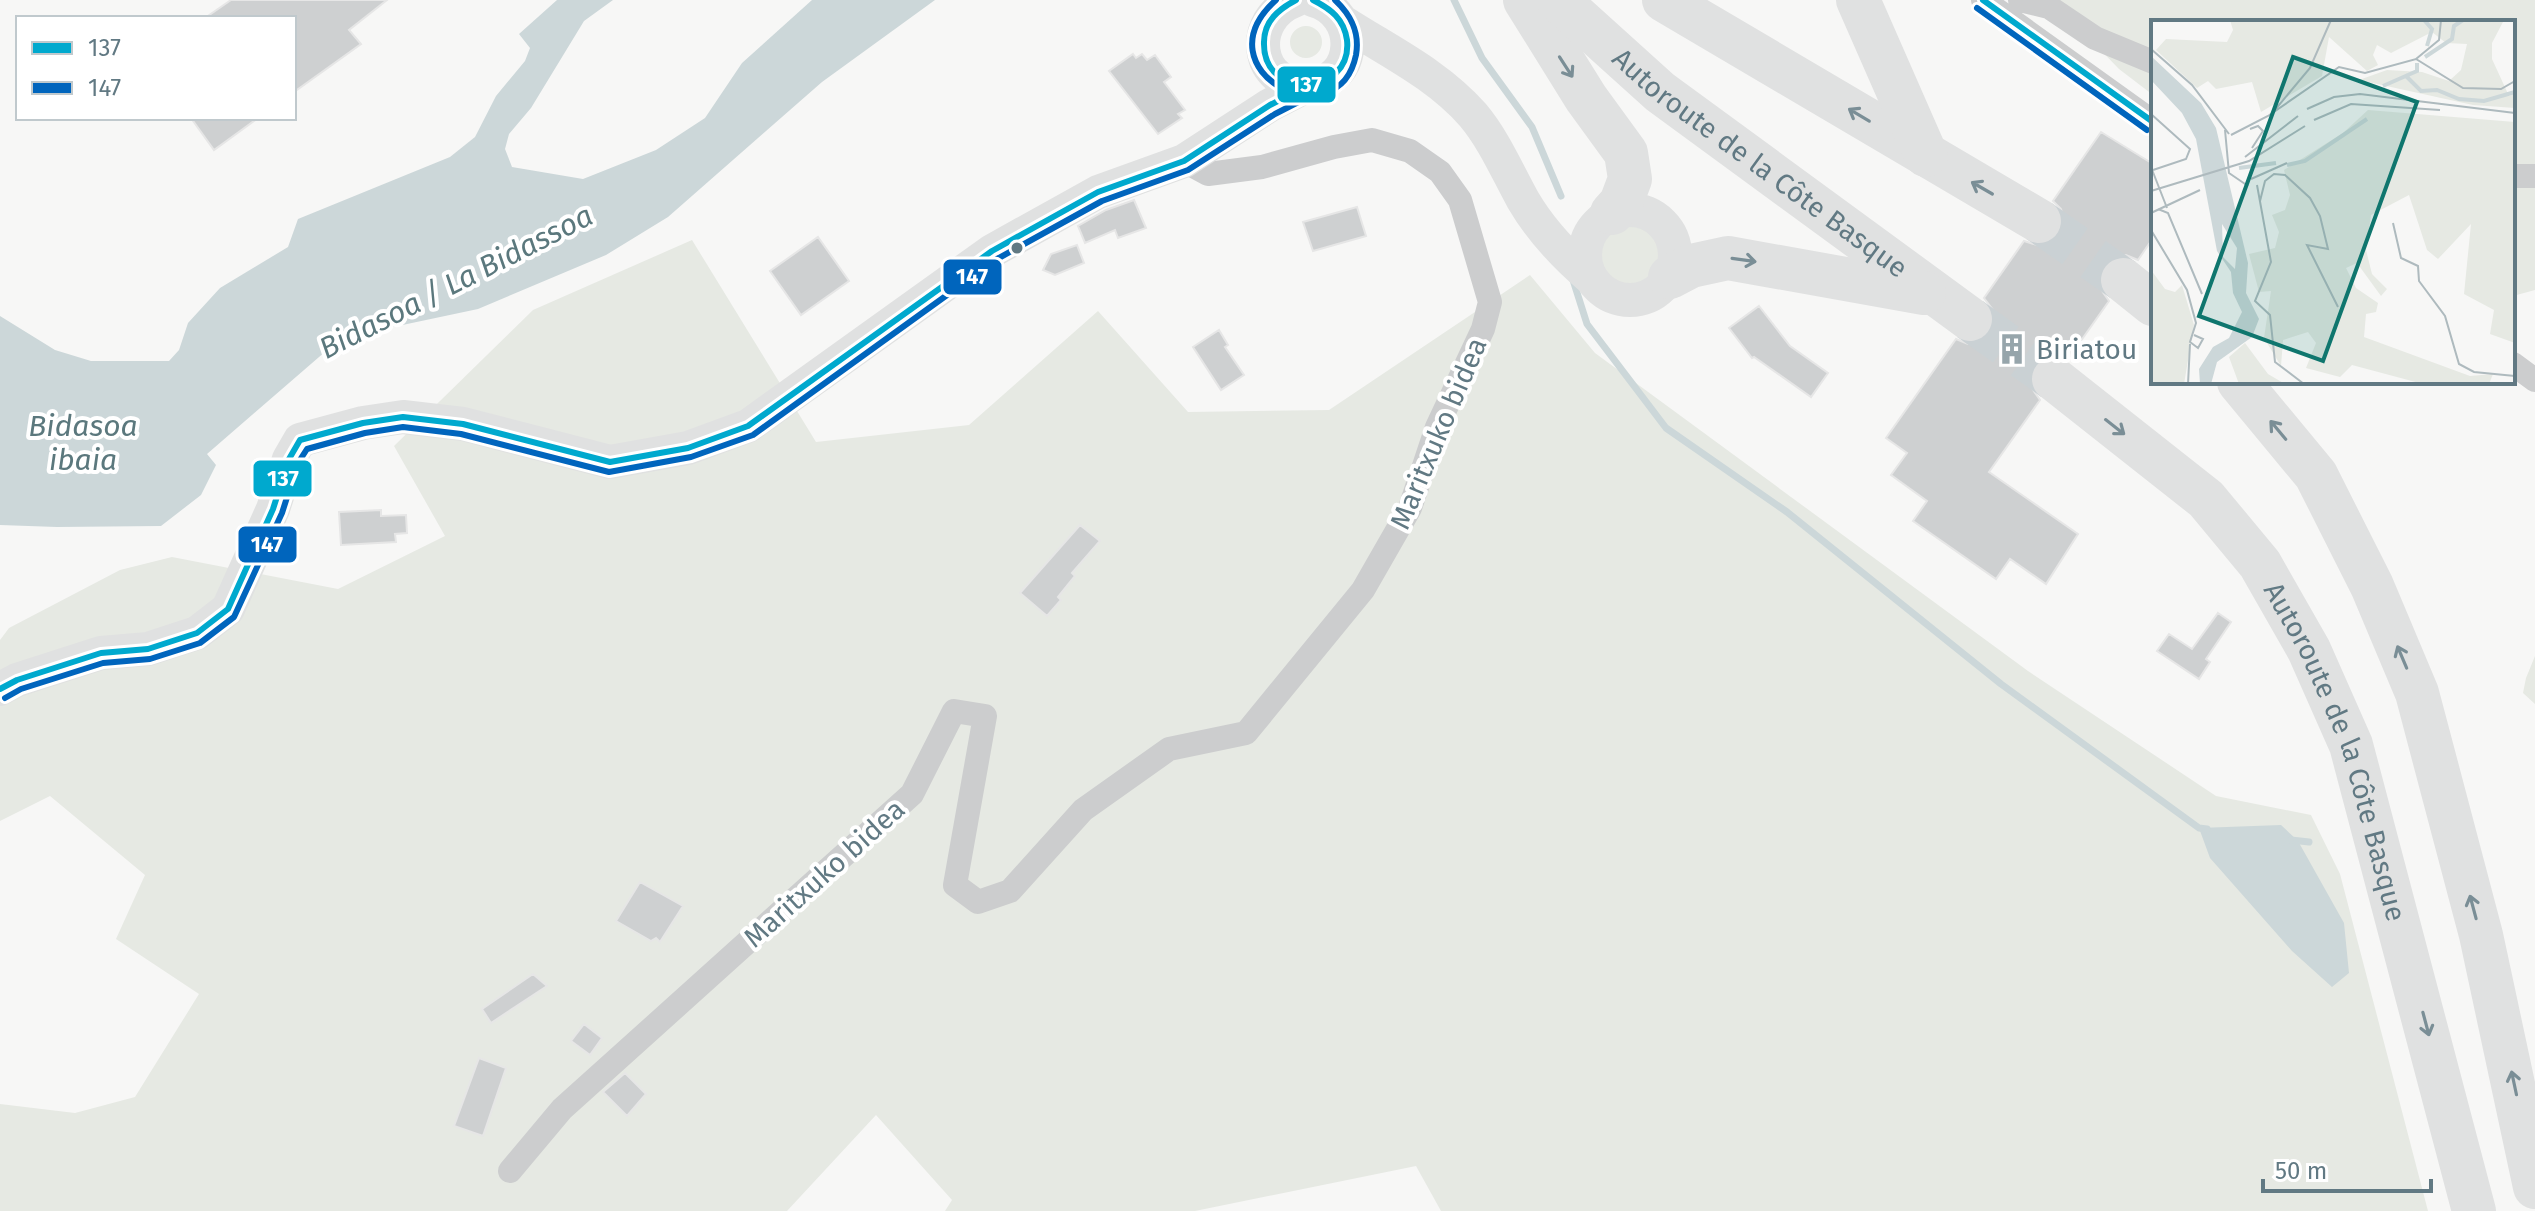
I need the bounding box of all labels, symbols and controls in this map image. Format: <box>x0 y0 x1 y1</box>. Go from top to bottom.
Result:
legend <box>16 16 296 120</box>
inset map <box>2151 20 2515 384</box>
text: 137 <box>88 34 121 62</box>
street label: Autoroute de la Côte Basque <box>1606 41 1914 285</box>
one-way arrow <box>1557 55 1574 77</box>
line badge: 137 <box>1276 65 1337 104</box>
text: 137 <box>1290 71 1322 98</box>
text: 147 <box>88 74 121 102</box>
one-way arrow <box>1848 107 1871 123</box>
one-way arrow <box>1971 180 1995 195</box>
water label: Bidasoa / La Bidassoa <box>313 197 599 367</box>
unlabelled marker <box>1009 240 1025 256</box>
one-way arrow <box>1731 253 1756 268</box>
line badge: 147 <box>942 258 1003 296</box>
text: 147 <box>956 263 988 290</box>
street label: Maritxuko bidea <box>1383 332 1494 534</box>
building icon: Biriatou <box>1995 332 2029 366</box>
place label: Biriatou <box>2036 333 2137 366</box>
water label: Bidasoa ibaia <box>28 408 138 478</box>
one-way arrow <box>2104 419 2125 436</box>
one-way arrow <box>2269 420 2287 441</box>
line badge: 137 <box>252 459 313 498</box>
text: 137 <box>267 465 299 492</box>
line badge: 147 <box>237 525 298 564</box>
text: 147 <box>251 531 283 558</box>
street label: Autoroute de la Côte Basque <box>2257 576 2413 925</box>
one-way arrow <box>2393 645 2408 670</box>
street label: Maritxuko bidea <box>737 793 911 954</box>
one-way arrow <box>2465 894 2480 920</box>
one-way arrow <box>2419 1011 2434 1037</box>
one-way arrow <box>2505 1071 2520 1096</box>
scale bar <box>2263 1143 2431 1193</box>
text: 50 m <box>2275 1157 2327 1185</box>

